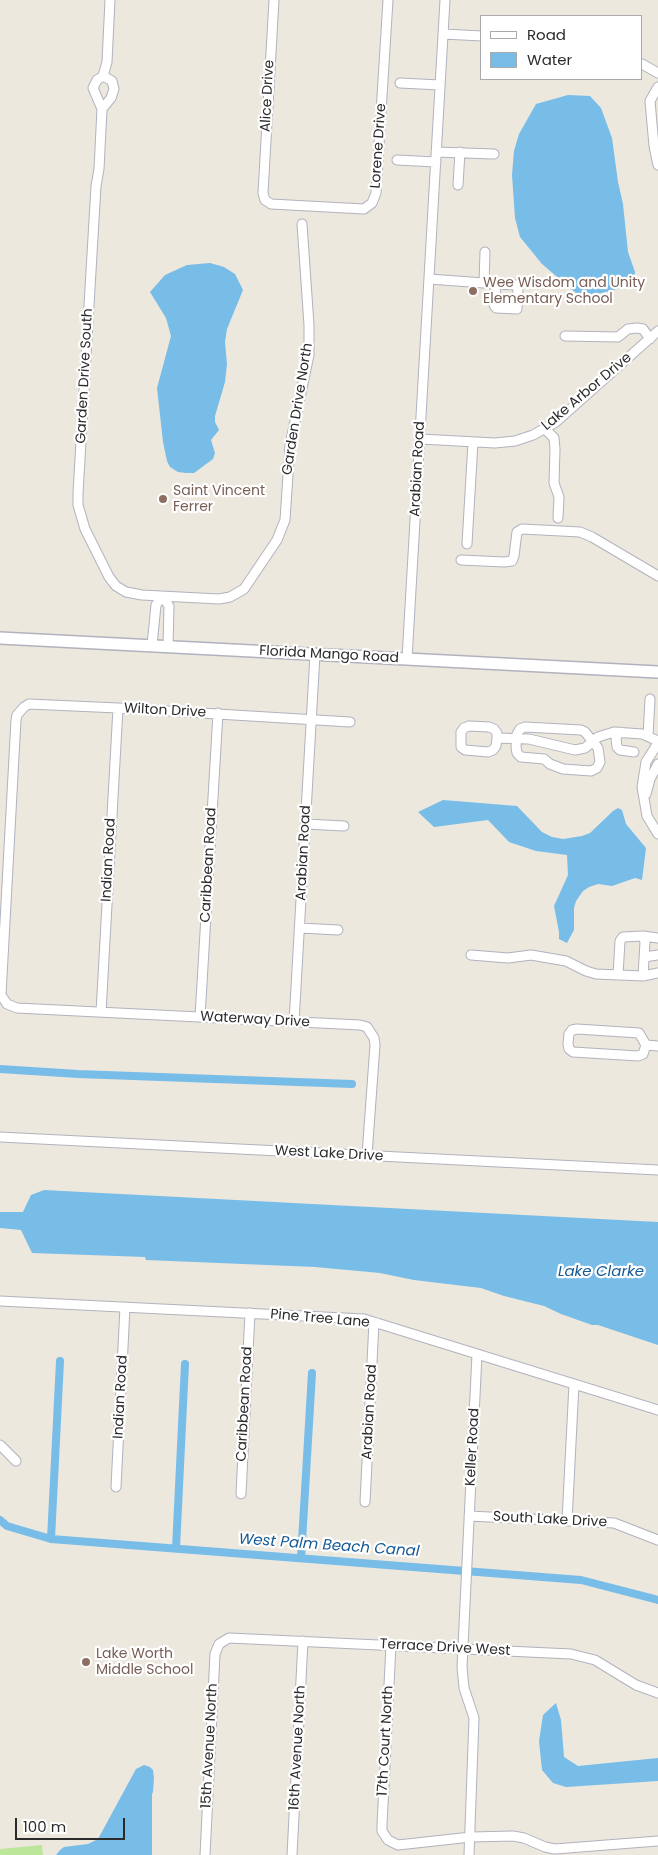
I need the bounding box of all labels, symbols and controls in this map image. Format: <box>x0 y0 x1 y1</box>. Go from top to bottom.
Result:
legend <box>480 15 643 80</box>
text: Road <box>527 24 566 45</box>
text: Water <box>527 49 572 70</box>
street label: Alice Drive <box>258 59 278 133</box>
street label: Lorene Drive <box>368 103 390 189</box>
place label: Wee Wisdom and Unity Elementary School <box>483 275 645 308</box>
marker: Wee Wisdom and Unity Elementary School <box>467 285 479 297</box>
street label: Garden Drive South <box>73 308 97 444</box>
street label: Garden Drive North <box>279 342 317 476</box>
street label: Lake Arbor Drive <box>539 349 635 435</box>
street label: Arabian Road <box>407 421 429 517</box>
place label: Saint Vincent Ferrer <box>173 483 265 516</box>
marker: Saint Vincent Ferrer <box>157 493 169 505</box>
street label: Florida Mango Road <box>259 643 399 667</box>
street label: Wilton Drive <box>123 700 207 722</box>
street label: Arabian Road <box>293 805 315 901</box>
street label: Caribbean Road <box>198 807 220 923</box>
street label: Indian Road <box>98 818 120 902</box>
street label: Waterway Drive <box>200 1009 310 1031</box>
street label: West Lake Drive <box>274 1143 384 1165</box>
water label: Lake Clarke <box>558 1263 644 1281</box>
street label: Pine Tree Lane <box>269 1306 371 1332</box>
street label: Caribbean Road <box>234 1346 256 1462</box>
street label: Indian Road <box>110 1355 132 1439</box>
street label: Arabian Road <box>359 1364 381 1460</box>
street label: Keller Road <box>463 1408 483 1486</box>
street label: South Lake Drive <box>493 1509 607 1531</box>
water label: West Palm Beach Canal <box>238 1531 420 1561</box>
street label: Terrace Drive West <box>379 1636 511 1660</box>
place label: Lake Worth Middle School <box>96 1646 193 1678</box>
marker: Lake Worth Middle School <box>80 1656 92 1668</box>
street label: 15th Avenue North <box>198 1683 222 1809</box>
street label: 16th Avenue North <box>286 1685 310 1811</box>
street label: 17th Court North <box>375 1685 397 1797</box>
scale bar <box>18 1808 128 1840</box>
text: 100 m <box>23 1816 66 1837</box>

